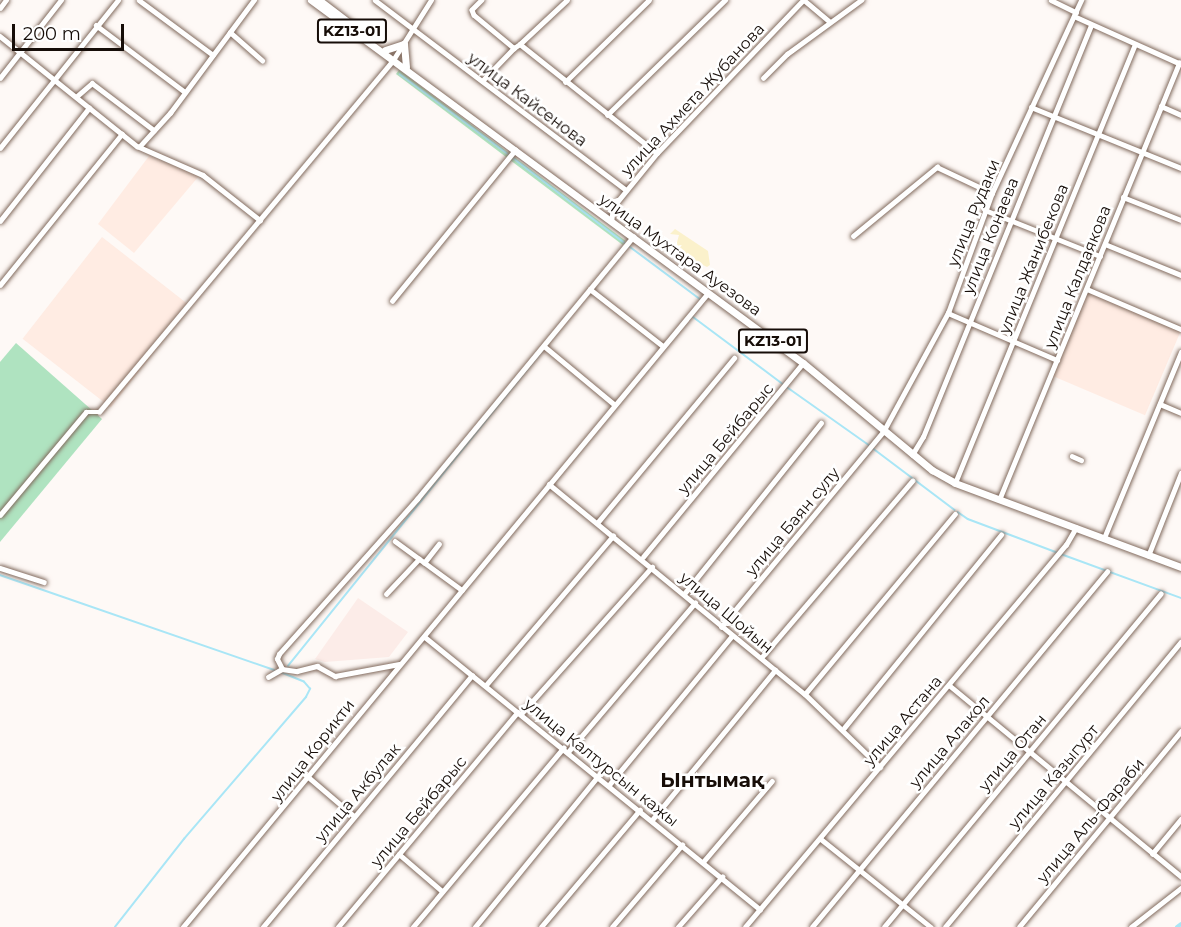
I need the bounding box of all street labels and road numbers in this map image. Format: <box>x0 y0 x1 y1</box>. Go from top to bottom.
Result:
road number: KZ13-01 <box>316 19 388 43</box>
street label: улица Ахмета Жубанова <box>617 20 769 180</box>
street label: улица Кайсенова <box>464 49 590 151</box>
street label: улица Рудаки <box>944 157 1004 269</box>
street label: улица Конаева <box>959 175 1023 297</box>
street label: улица Жанибекова <box>995 181 1073 337</box>
street label: улица Мухтара Ауезова <box>595 190 765 320</box>
street label: улица Калдаякова <box>1041 203 1115 351</box>
road number: KZ13-01 <box>737 329 809 353</box>
street label: улица Бейбарыс <box>674 380 778 498</box>
street label: улица Баян сулу <box>742 464 844 580</box>
street label: улица Шойын <box>675 568 777 658</box>
street label: улица Астана <box>860 672 946 770</box>
street label: улица Алакол <box>906 692 994 792</box>
street label: улица Калтурсын кажы <box>520 695 682 831</box>
street label: улица Корикти <box>267 696 359 806</box>
street label: улица Отан <box>975 710 1051 796</box>
street label: улица Казыгурт <box>1005 721 1103 833</box>
street label: улица Акбулак <box>311 740 405 846</box>
street label: улица Бейбарыс <box>367 753 471 871</box>
street label: улица Аль-Фараби <box>1033 755 1149 887</box>

